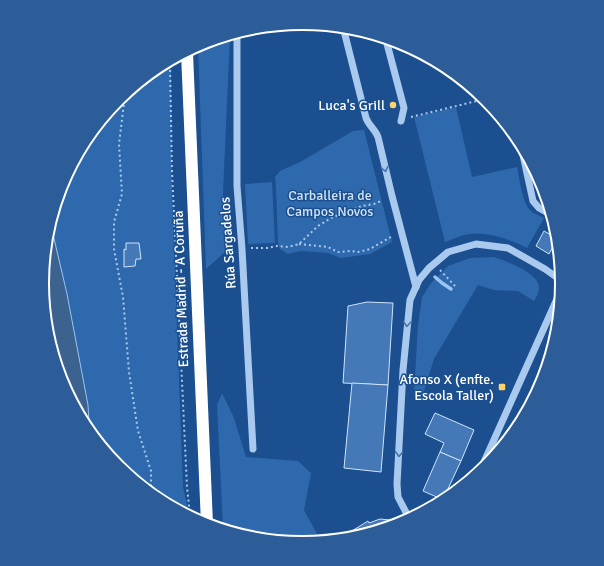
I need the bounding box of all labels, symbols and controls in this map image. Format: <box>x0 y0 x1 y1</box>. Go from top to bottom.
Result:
place label: Luca's Grill <box>318 97 385 114</box>
marker: Luca's Grill <box>388 100 398 110</box>
one-way arrow <box>381 165 389 172</box>
park label: Carballeira de Campos Novos <box>287 187 373 220</box>
street label: Rúa Sargadelos <box>216 196 240 290</box>
street label: Estrada Madrid - A Coruña <box>170 210 192 368</box>
one-way arrow <box>402 321 411 327</box>
place label: Afonso X (enfte. Escola Taller) <box>399 371 494 404</box>
marker: Afonso X (enfte. Escola Taller) <box>497 382 507 392</box>
one-way arrow <box>394 451 403 457</box>

